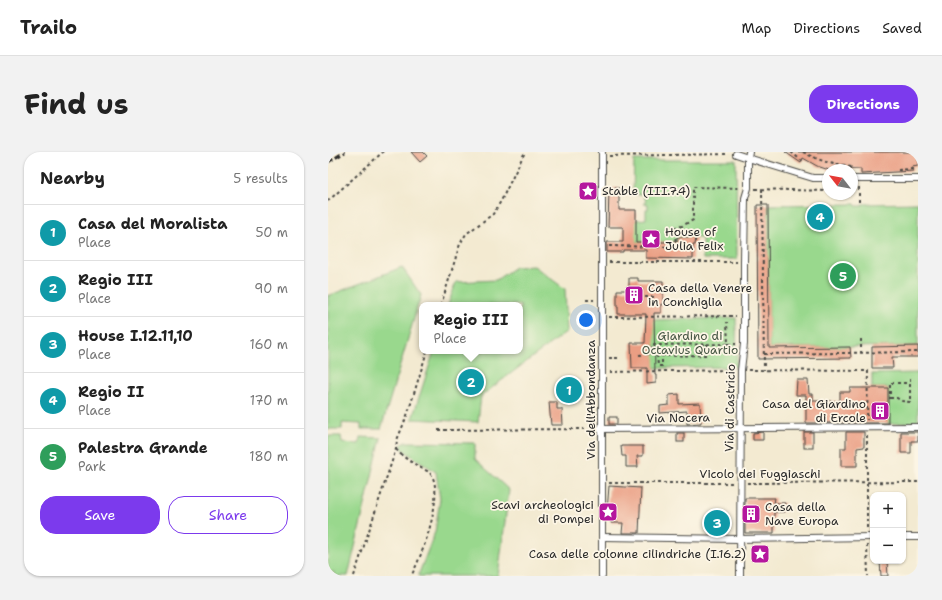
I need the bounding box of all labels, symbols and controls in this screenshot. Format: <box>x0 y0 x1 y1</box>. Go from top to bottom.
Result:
text: Trailo <box>20 15 77 40</box>
text: Map <box>742 19 772 37</box>
text: Directions <box>794 19 860 37</box>
text: Saved <box>882 19 922 37</box>
text: Find us <box>24 85 129 123</box>
button: Directions <box>809 85 918 123</box>
north arrow <box>822 164 858 200</box>
text: Nearby <box>40 167 105 189</box>
text: 5 results <box>233 170 288 187</box>
place icon: Stable (III.7.4) <box>577 180 599 202</box>
place label: Stable (III.7.4) <box>602 183 690 199</box>
pin: 4 <box>807 202 833 232</box>
text: Casa del Moralista <box>78 214 228 234</box>
text: 1 <box>50 224 56 241</box>
text: 50 m <box>255 224 288 241</box>
place label: House of Julia Felix <box>665 224 723 254</box>
place icon: House of Julia Felix <box>640 228 662 250</box>
text: Place <box>78 234 111 251</box>
pin: 5 <box>830 261 856 291</box>
text: Regio III <box>78 270 153 290</box>
text: 2 <box>48 280 58 297</box>
text: 90 m <box>254 280 288 297</box>
place label: Casa della Venere in Conchiglia <box>648 280 753 310</box>
building icon: Casa della Venere in Conchiglia <box>623 284 645 306</box>
text: Place <box>78 290 111 307</box>
popup <box>419 302 523 354</box>
text: Regio III <box>433 310 509 330</box>
your location <box>576 310 596 330</box>
text: House I.12.11,10 <box>78 326 193 346</box>
park label: Giardino di Octavius Quartio <box>642 328 738 358</box>
text: Place <box>433 330 467 347</box>
text: 3 <box>48 336 58 353</box>
text: 160 m <box>250 336 288 353</box>
street label: Via dell'Abbondanza <box>583 340 599 460</box>
text: Place <box>78 346 111 363</box>
street label: Via di Castricio <box>721 364 739 452</box>
pin: 2 <box>458 367 484 397</box>
pin: 1 <box>556 375 582 405</box>
text: Regio II <box>78 382 144 402</box>
text: 4 <box>48 392 58 409</box>
text: 170 m <box>250 392 288 409</box>
place label: Casa del Giardino di Ercole <box>762 396 866 426</box>
building icon: Casa del Giardino di Ercole <box>869 400 891 422</box>
text: Place <box>78 402 111 419</box>
street label: Via Nocera <box>646 409 711 427</box>
text: Palestra Grande <box>78 438 208 458</box>
text: 5 <box>49 448 57 465</box>
text: 180 m <box>249 448 288 465</box>
text: Park <box>78 458 106 475</box>
street label: Vicolo dei Fuggiaschi <box>699 466 821 482</box>
map controls <box>870 492 906 564</box>
button: + <box>870 492 906 528</box>
button: Save <box>40 496 160 534</box>
button: Share <box>168 496 288 534</box>
place label: Scavi archeologici di Pompei <box>491 497 594 527</box>
place label: Casa della Nave Europa <box>765 499 839 529</box>
place icon: Scavi archeologici di Pompei <box>597 501 619 523</box>
building icon: Casa della Nave Europa <box>740 503 762 525</box>
pin: 3 <box>704 508 730 538</box>
button: − <box>870 528 906 564</box>
place icon: Casa delle colonne cilindriche (I.16.2) <box>749 543 771 565</box>
place label: Casa delle colonne cilindriche (I.16.2) <box>529 546 746 562</box>

